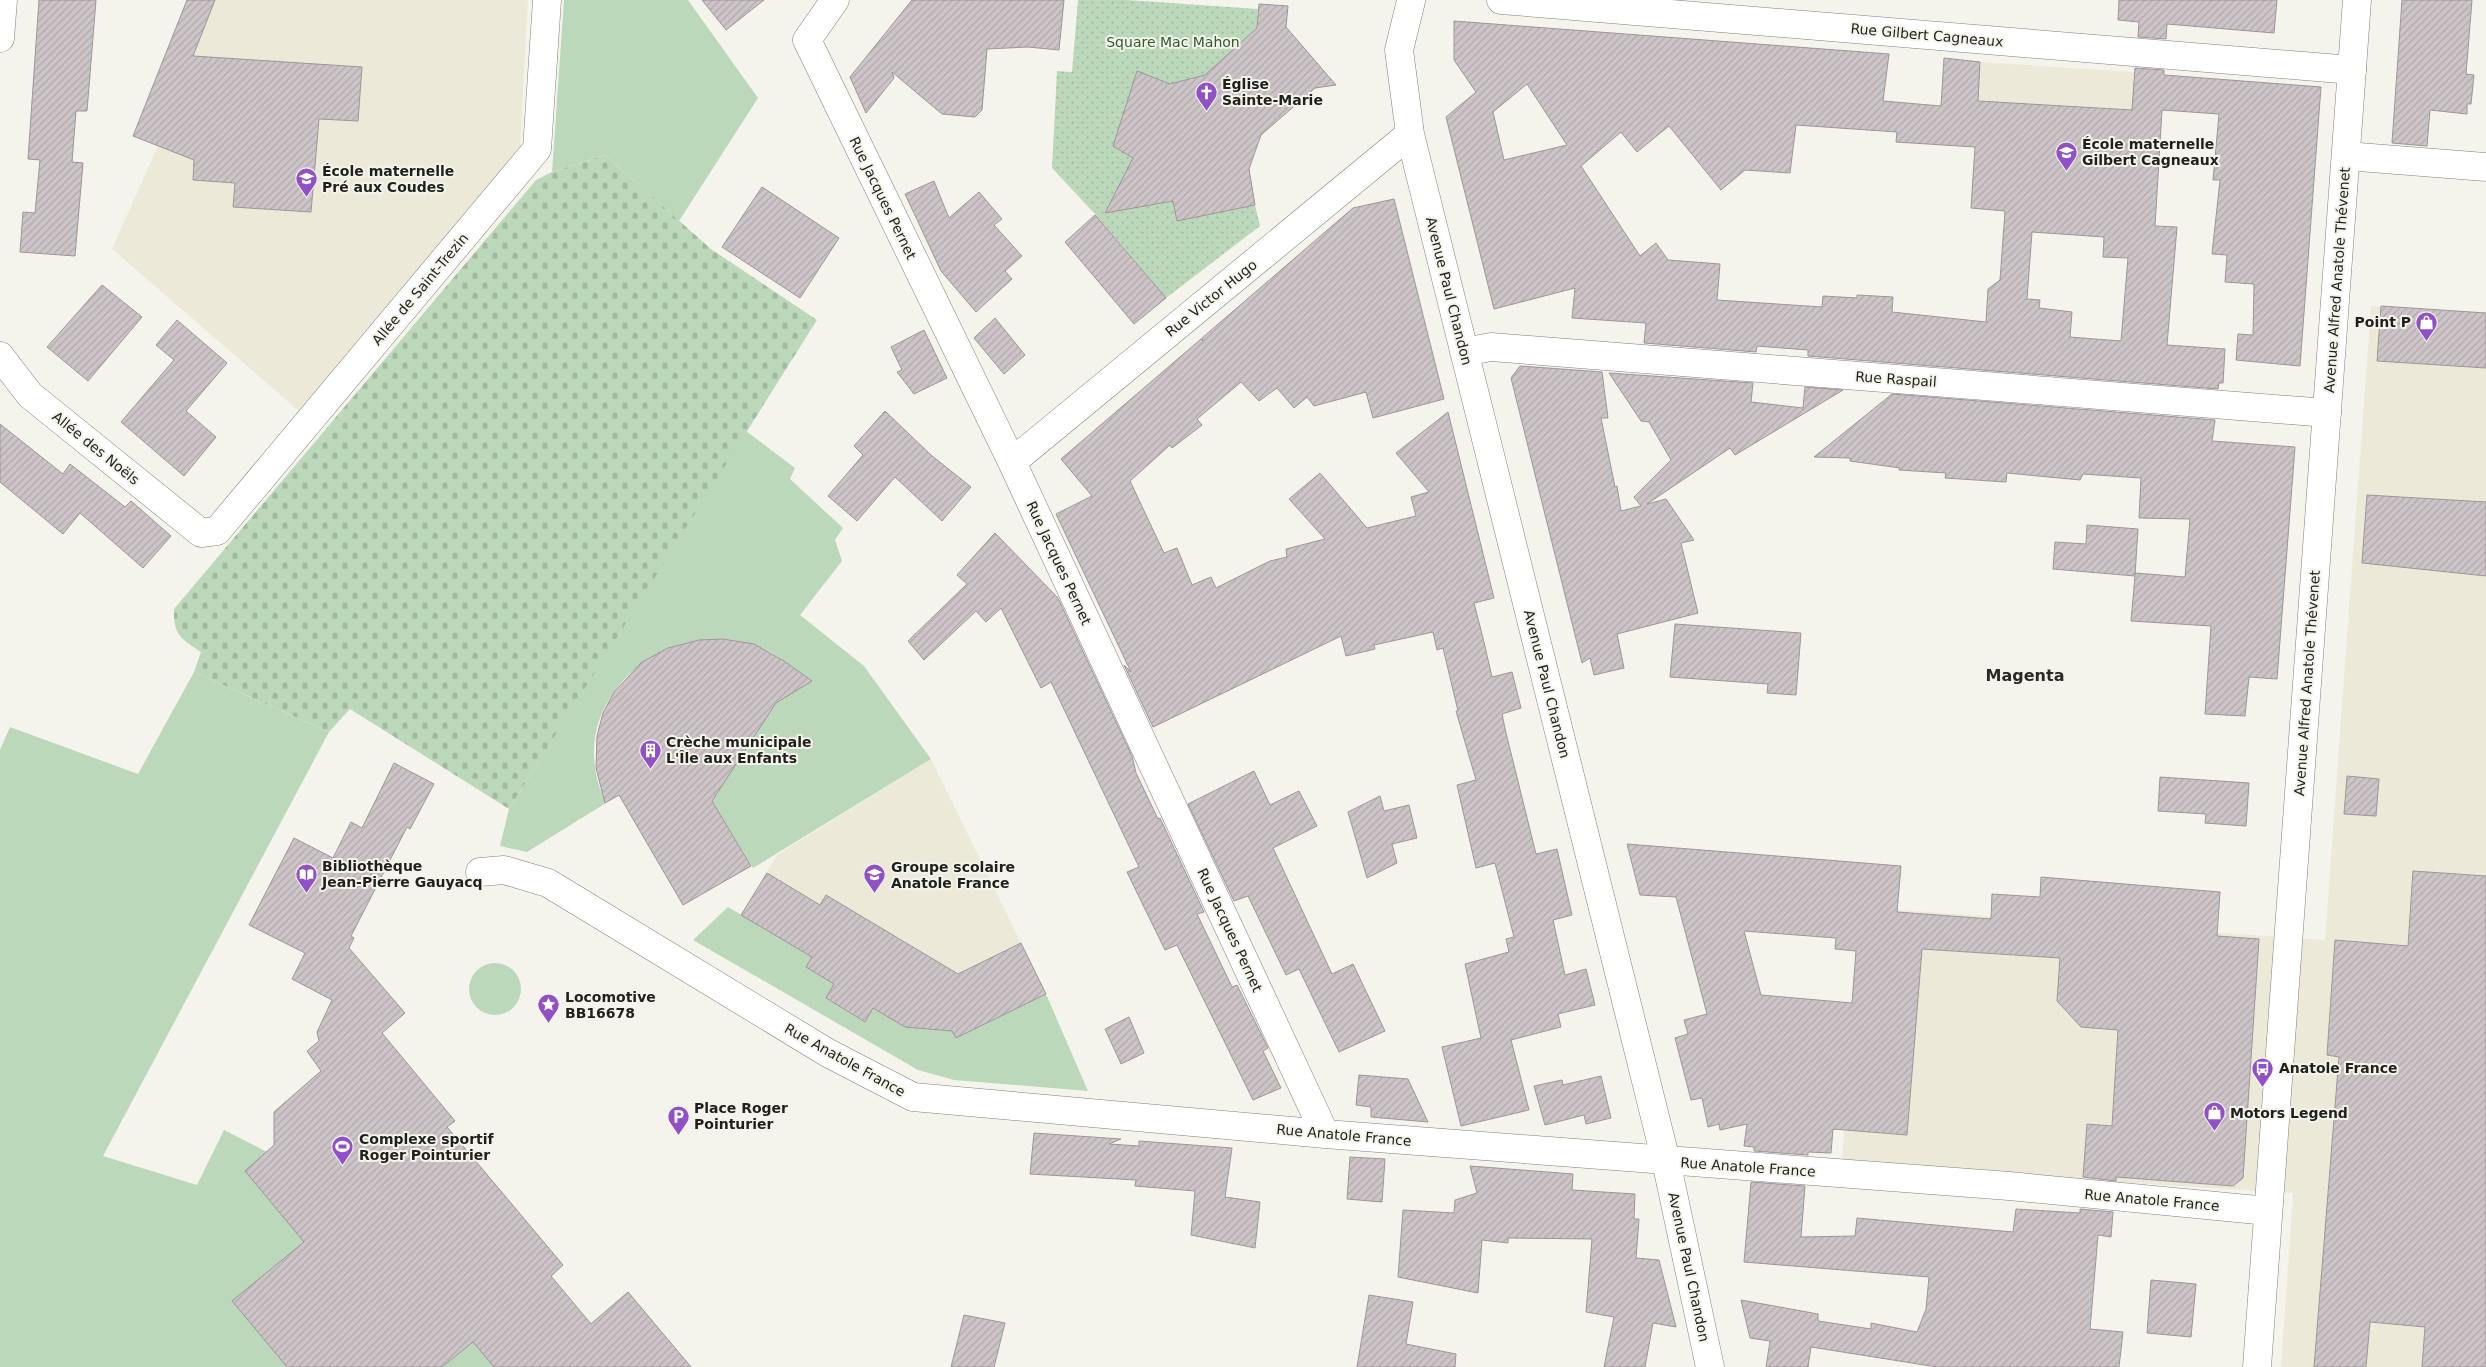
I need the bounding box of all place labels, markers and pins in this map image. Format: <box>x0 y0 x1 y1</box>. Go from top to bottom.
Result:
place label: Église Sainte-Marie <box>1222 76 1323 108</box>
church icon: Église Sainte-Marie <box>1194 80 1218 111</box>
place label: École maternelle Gilbert Cagneaux <box>2082 136 2219 168</box>
school or university icon: École maternelle Gilbert Cagneaux <box>2054 140 2078 171</box>
place label: École maternelle Pré aux Coudes <box>322 163 454 195</box>
school or university icon: École maternelle Pré aux Coudes <box>294 167 318 198</box>
shop icon: Point P <box>2415 310 2439 341</box>
place label: Point P <box>2355 314 2411 330</box>
place label: Crèche municipale L'Île aux Enfants <box>666 734 812 766</box>
building icon: Crèche municipale L'Île aux Enfants <box>638 738 662 769</box>
place label: Bibliothèque Jean-Pierre Gauyacq <box>321 858 482 890</box>
place label: Groupe scolaire Anatole France <box>891 859 1015 891</box>
library icon: Bibliothèque Jean-Pierre Gauyacq <box>294 862 318 893</box>
school or university icon: Groupe scolaire Anatole France <box>863 863 887 894</box>
place label: Locomotive BB16678 <box>565 989 656 1021</box>
place icon: Locomotive BB16678 <box>537 993 561 1024</box>
bus stop icon: Anatole France <box>2251 1056 2275 1087</box>
place label: Anatole France <box>2279 1060 2398 1076</box>
place label: Place Roger Pointurier <box>694 1100 788 1132</box>
shop icon: Motors Legend <box>2202 1101 2226 1132</box>
parking icon: Place Roger Pointurier <box>666 1104 690 1135</box>
place label: Motors Legend <box>2230 1105 2348 1121</box>
place label: Complexe sportif Roger Pointurier <box>359 1131 495 1163</box>
sports icon: Complexe sportif Roger Pointurier <box>331 1135 355 1166</box>

